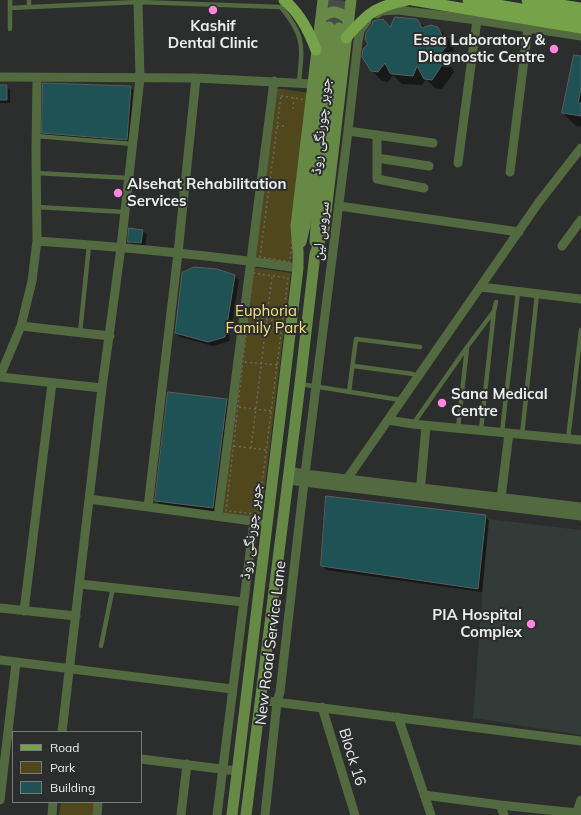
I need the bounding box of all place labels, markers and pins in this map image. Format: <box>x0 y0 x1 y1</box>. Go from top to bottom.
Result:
marker: Kashif Dental Clinic <box>207 4 219 16</box>
place label: Kashif Dental Clinic <box>168 17 258 52</box>
place label: Essa Laboratory & Diagnostic Centre <box>413 31 545 66</box>
marker: Essa Laboratory & Diagnostic Centre <box>548 43 560 55</box>
place label: Alsehat Rehabilitation Services <box>127 175 286 210</box>
marker: Alsehat Rehabilitation Services <box>112 187 124 199</box>
place label: Sana Medical Centre <box>451 385 548 420</box>
marker: Sana Medical Centre <box>436 397 448 409</box>
place label: PIA Hospital Complex <box>432 606 522 641</box>
marker: PIA Hospital Complex <box>525 618 537 630</box>

